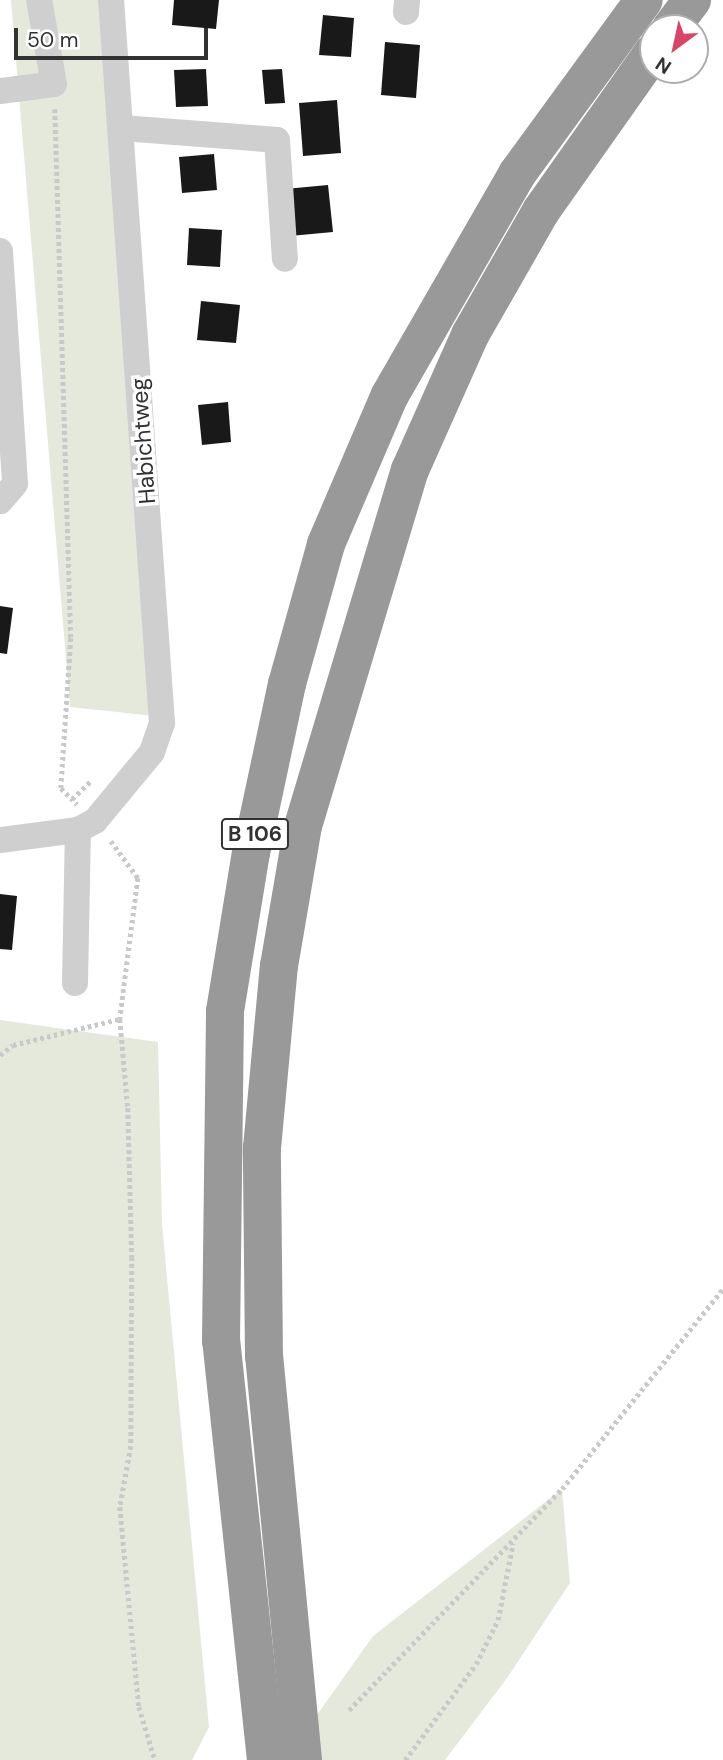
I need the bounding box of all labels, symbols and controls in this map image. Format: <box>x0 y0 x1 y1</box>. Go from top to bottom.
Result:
scale bar <box>18 14 212 58</box>
north arrow <box>639 14 709 84</box>
text: 50 m <box>27 26 78 54</box>
text: N <box>651 51 676 80</box>
street label: Habichtweg <box>125 377 161 505</box>
road number: B 106 <box>220 816 290 852</box>

